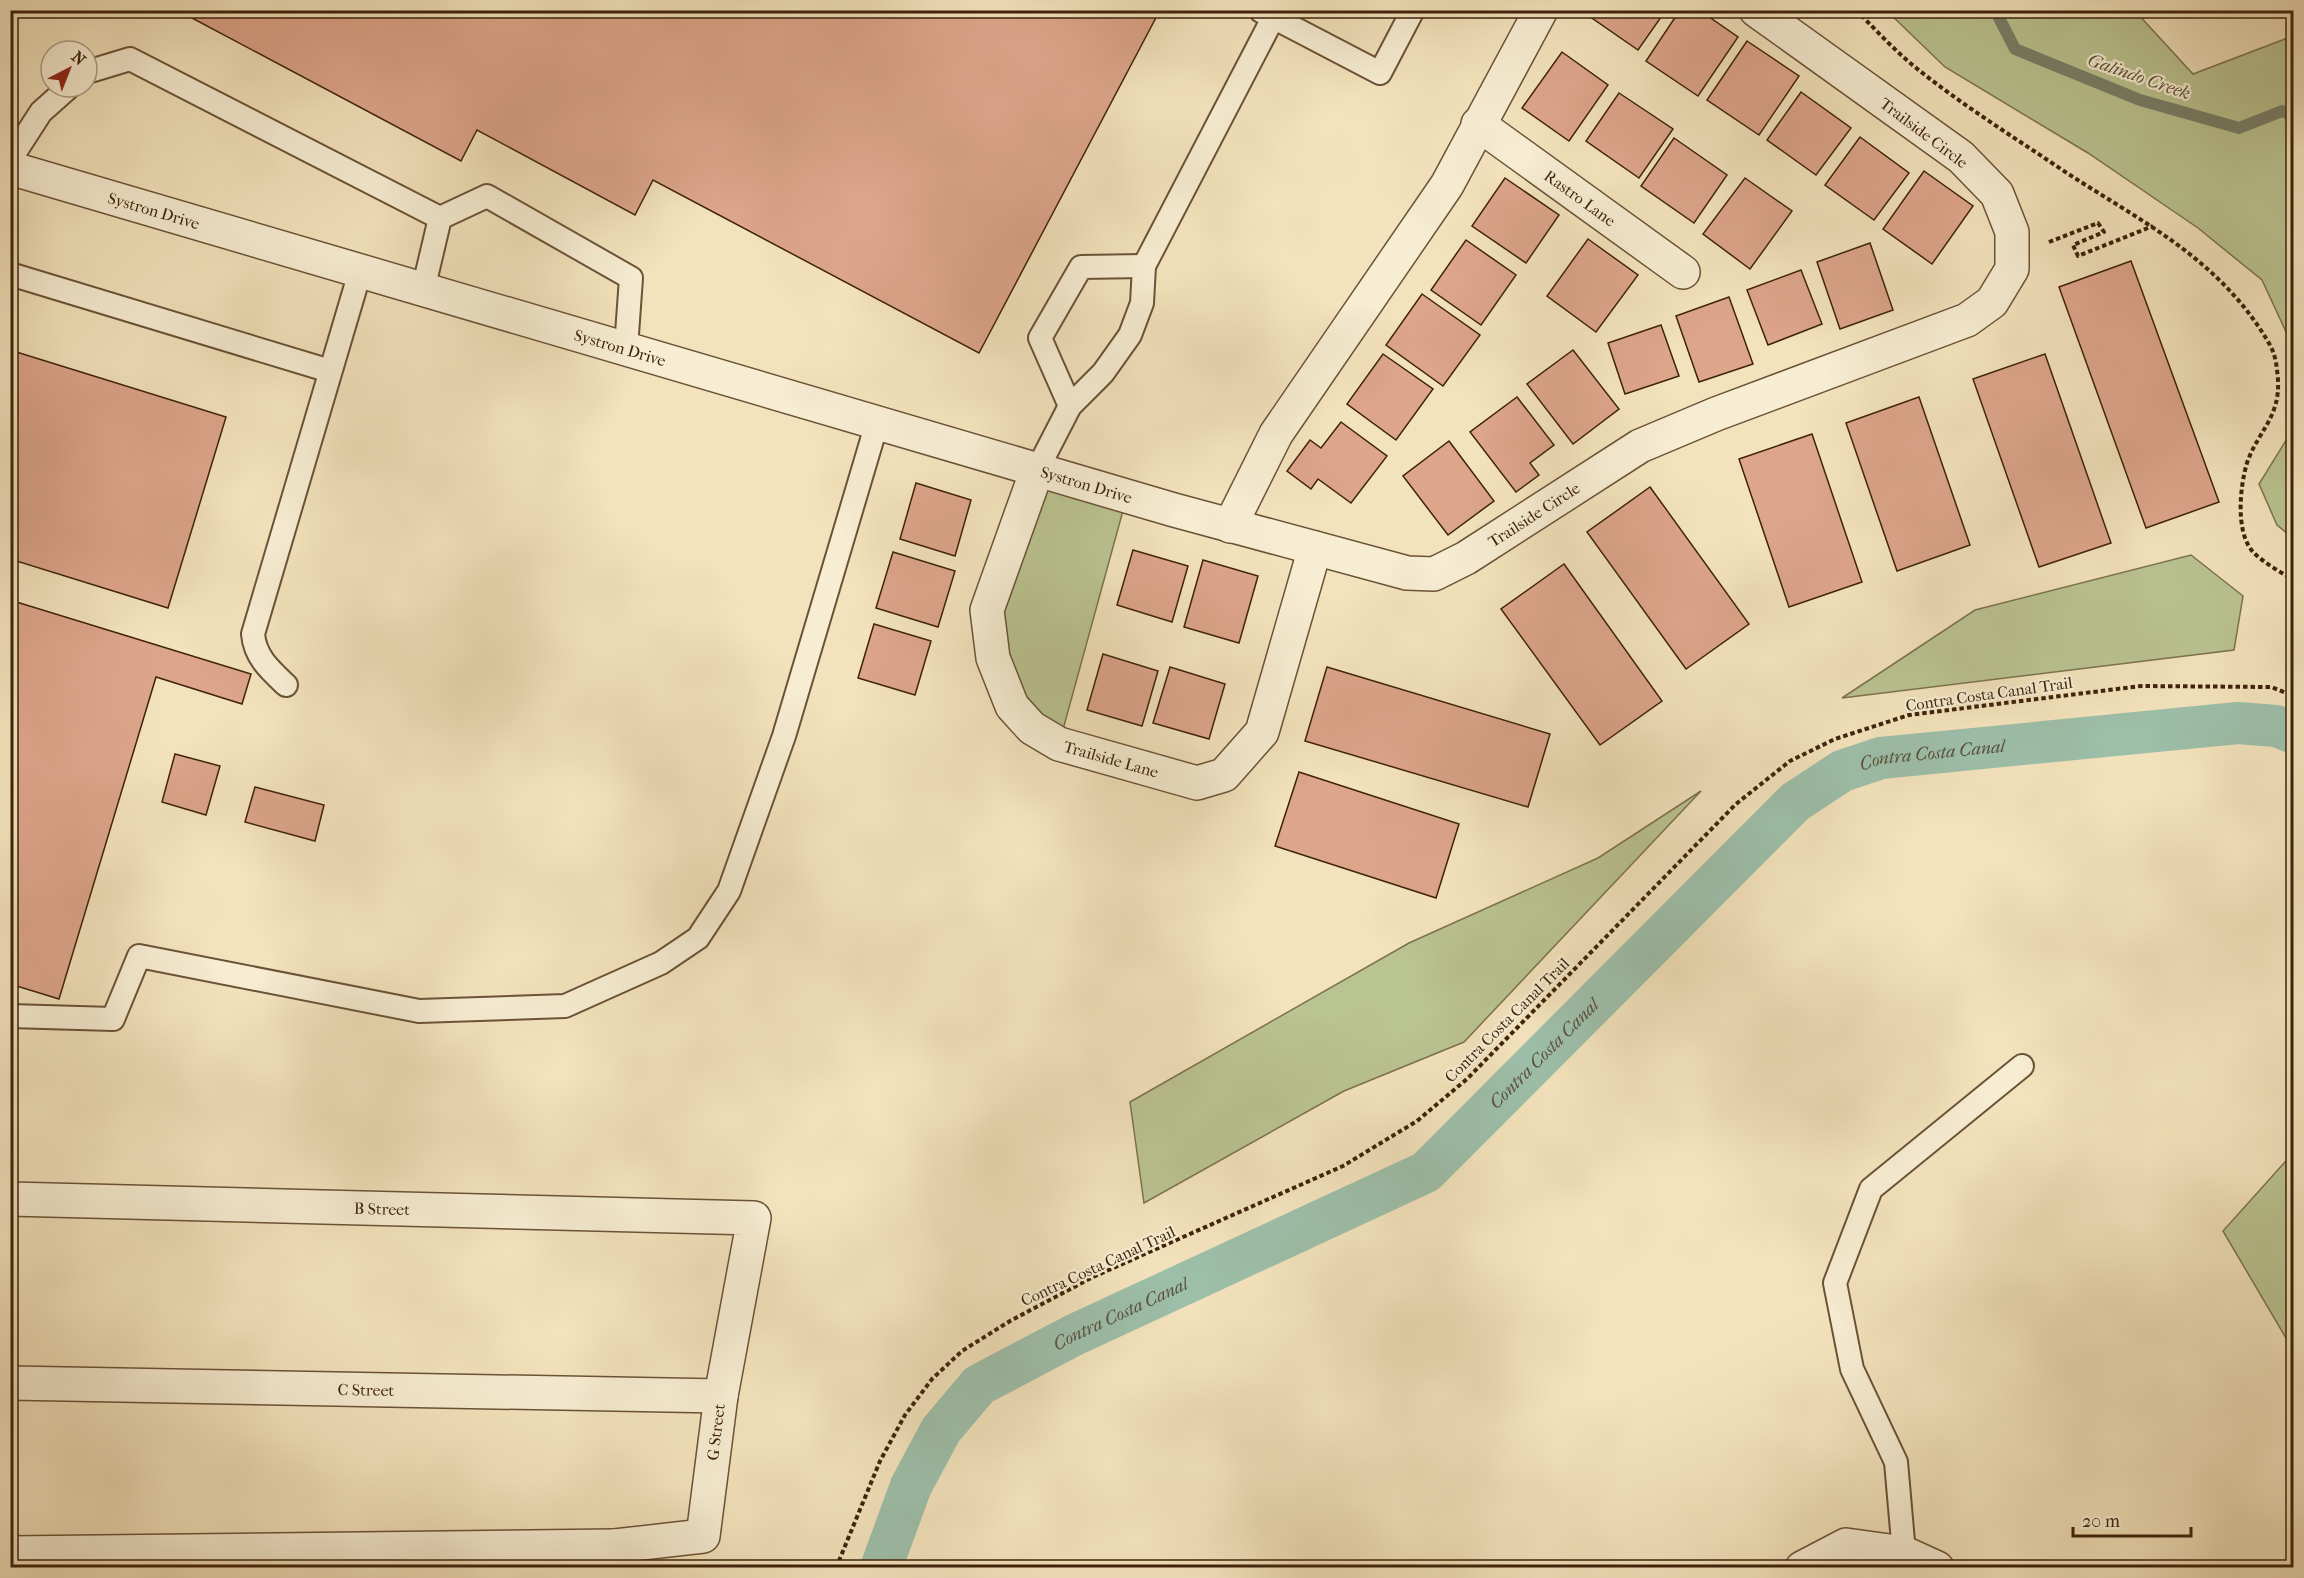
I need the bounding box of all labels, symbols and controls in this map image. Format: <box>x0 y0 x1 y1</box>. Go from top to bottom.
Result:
north arrow <box>39 39 99 99</box>
text: N <box>68 47 90 70</box>
water label: Galindo Creek <box>2085 50 2193 104</box>
street label: Trailside Circle <box>1876 94 1972 172</box>
street label: Rastro Lane <box>1541 166 1620 230</box>
street label: Systron Drive <box>106 188 202 233</box>
street label: Systron Drive <box>572 325 668 370</box>
street label: Systron Drive <box>1038 462 1135 507</box>
street label: Trailside Circle <box>1484 478 1583 551</box>
street label: Contra Costa Canal Trail <box>1904 673 2074 715</box>
water label: Contra Costa Canal <box>1857 735 2008 775</box>
street label: Trailside Lane <box>1061 736 1161 781</box>
street label: Contra Costa Canal Trail <box>1441 954 1573 1086</box>
water label: Contra Costa Canal <box>1484 996 1602 1114</box>
street label: B Street <box>354 1198 410 1219</box>
street label: Contra Costa Canal Trail <box>1018 1222 1179 1310</box>
water label: Contra Costa Canal <box>1049 1272 1193 1355</box>
street label: C Street <box>338 1379 395 1400</box>
street label: G Street <box>703 1402 729 1461</box>
scale bar <box>2073 1500 2192 1538</box>
text: 20 m <box>2082 1511 2120 1532</box>

